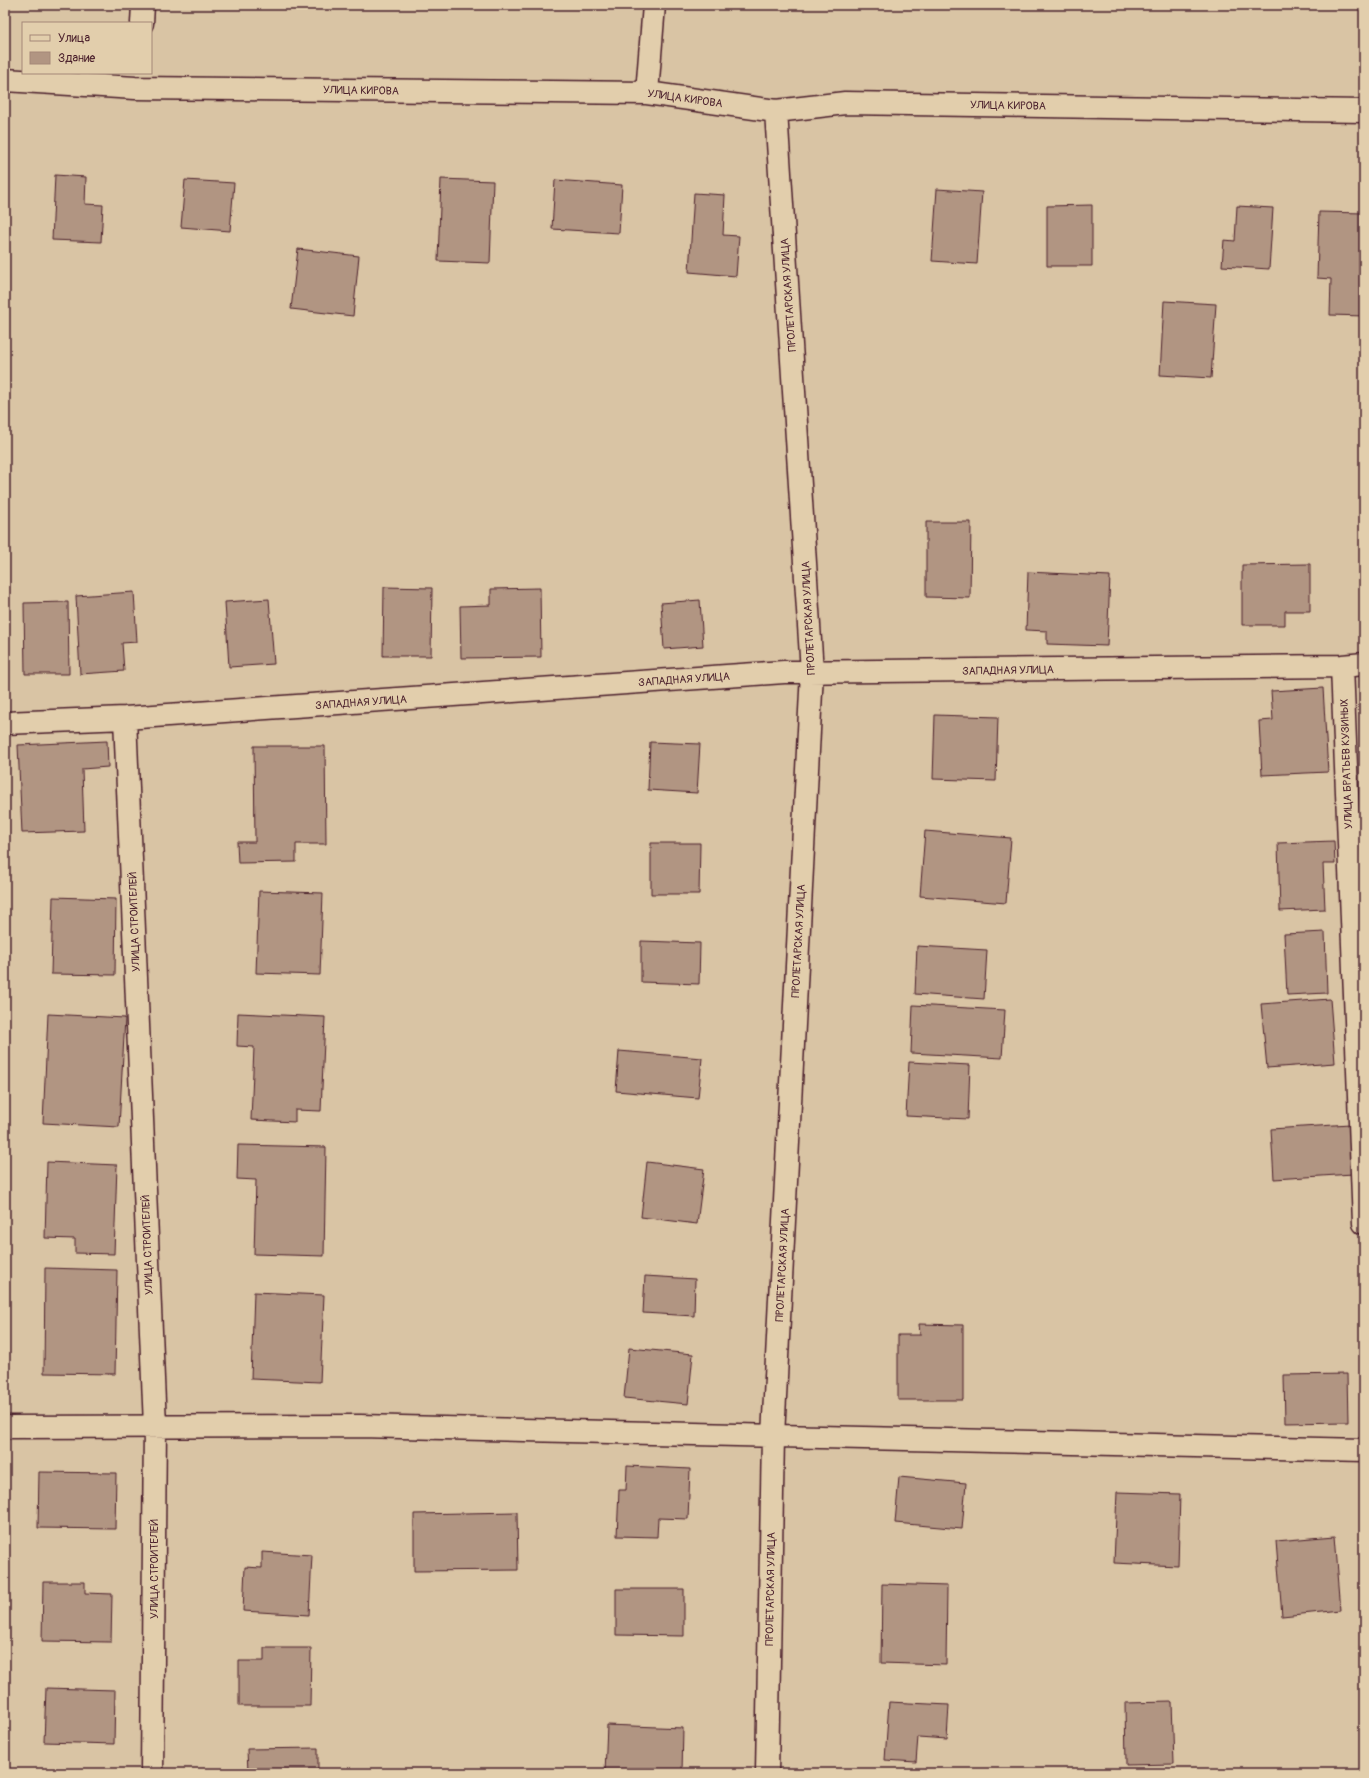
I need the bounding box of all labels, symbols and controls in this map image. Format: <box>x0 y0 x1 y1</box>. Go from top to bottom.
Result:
legend <box>22 22 152 74</box>
text: Улица <box>58 31 90 46</box>
text: Здание <box>58 51 95 66</box>
street label: УЛИЦА КИРОВА <box>323 83 399 98</box>
street label: УЛИЦА КИРОВА <box>646 87 723 110</box>
street label: УЛИЦА КИРОВА <box>970 98 1046 113</box>
street label: ПРОЛЕТАРСКАЯ УЛИЦА <box>778 238 799 352</box>
street label: ПРОЛЕТАРСКАЯ УЛИЦА <box>799 561 818 675</box>
street label: ЗАПАДНАЯ УЛИЦА <box>962 663 1054 678</box>
street label: ЗАПАДНАЯ УЛИЦА <box>638 670 730 689</box>
street label: ЗАПАДНАЯ УЛИЦА <box>315 693 407 712</box>
street label: УЛИЦА БРАТЬЕВ КУЗИНЫХ <box>1338 699 1355 829</box>
street label: УЛИЦА СТРОИТЕЛЕЙ <box>126 871 143 972</box>
street label: ПРОЛЕТАРСКАЯ УЛИЦА <box>789 884 808 998</box>
street label: УЛИЦА СТРОИТЕЛЕЙ <box>139 1194 156 1295</box>
street label: ПРОЛЕТАРСКАЯ УЛИЦА <box>773 1208 792 1322</box>
street label: УЛИЦА СТРОИТЕЛЕЙ <box>148 1519 161 1619</box>
street label: ПРОЛЕТАРСКАЯ УЛИЦА <box>763 1532 778 1646</box>

